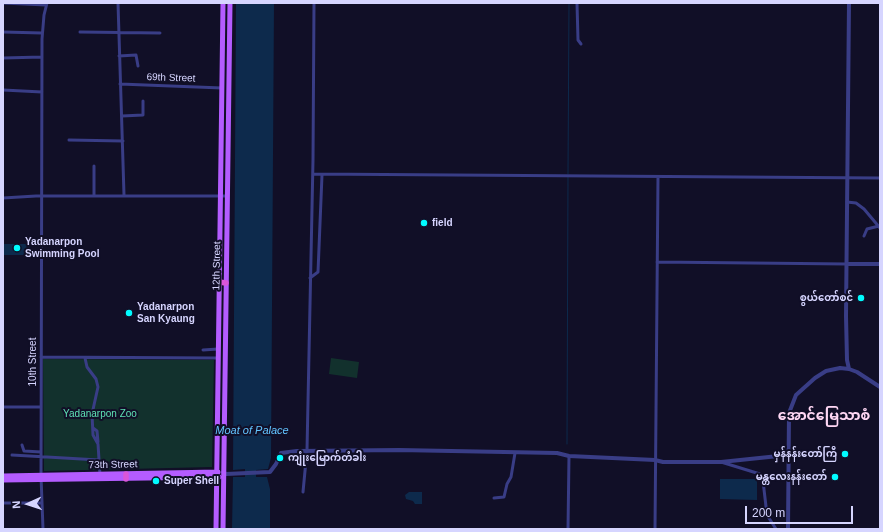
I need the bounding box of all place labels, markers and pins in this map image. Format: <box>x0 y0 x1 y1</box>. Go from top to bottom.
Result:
place label: field <box>432 217 453 229</box>
marker: field <box>419 218 429 228</box>
place label: Yadanarpon Swimming Pool <box>25 236 99 260</box>
marker: Yadanarpon Swimming Pool <box>12 243 22 253</box>
place label: စွယ်တော်စင် <box>800 292 853 304</box>
marker: စွယ်တော်စင် <box>856 293 866 303</box>
place label: Yadanarpon San Kyaung <box>137 301 195 324</box>
marker: Yadanarpon San Kyaung <box>124 308 134 318</box>
place label: မှန်နန်းတော်ကြီ <box>773 448 837 460</box>
marker: မှန်နန်းတော်ကြီ <box>840 449 850 459</box>
place label: ကျုံးမြောက်တံခါး <box>288 452 366 464</box>
marker: ကျုံးမြောက်တံခါး <box>275 453 285 463</box>
place label: မန္တလေးနန်းတော် <box>756 471 827 483</box>
marker: မန္တလေးနန်းတော် <box>830 472 840 482</box>
place label: Super Shell <box>164 475 219 487</box>
marker: Super Shell <box>151 476 161 486</box>

